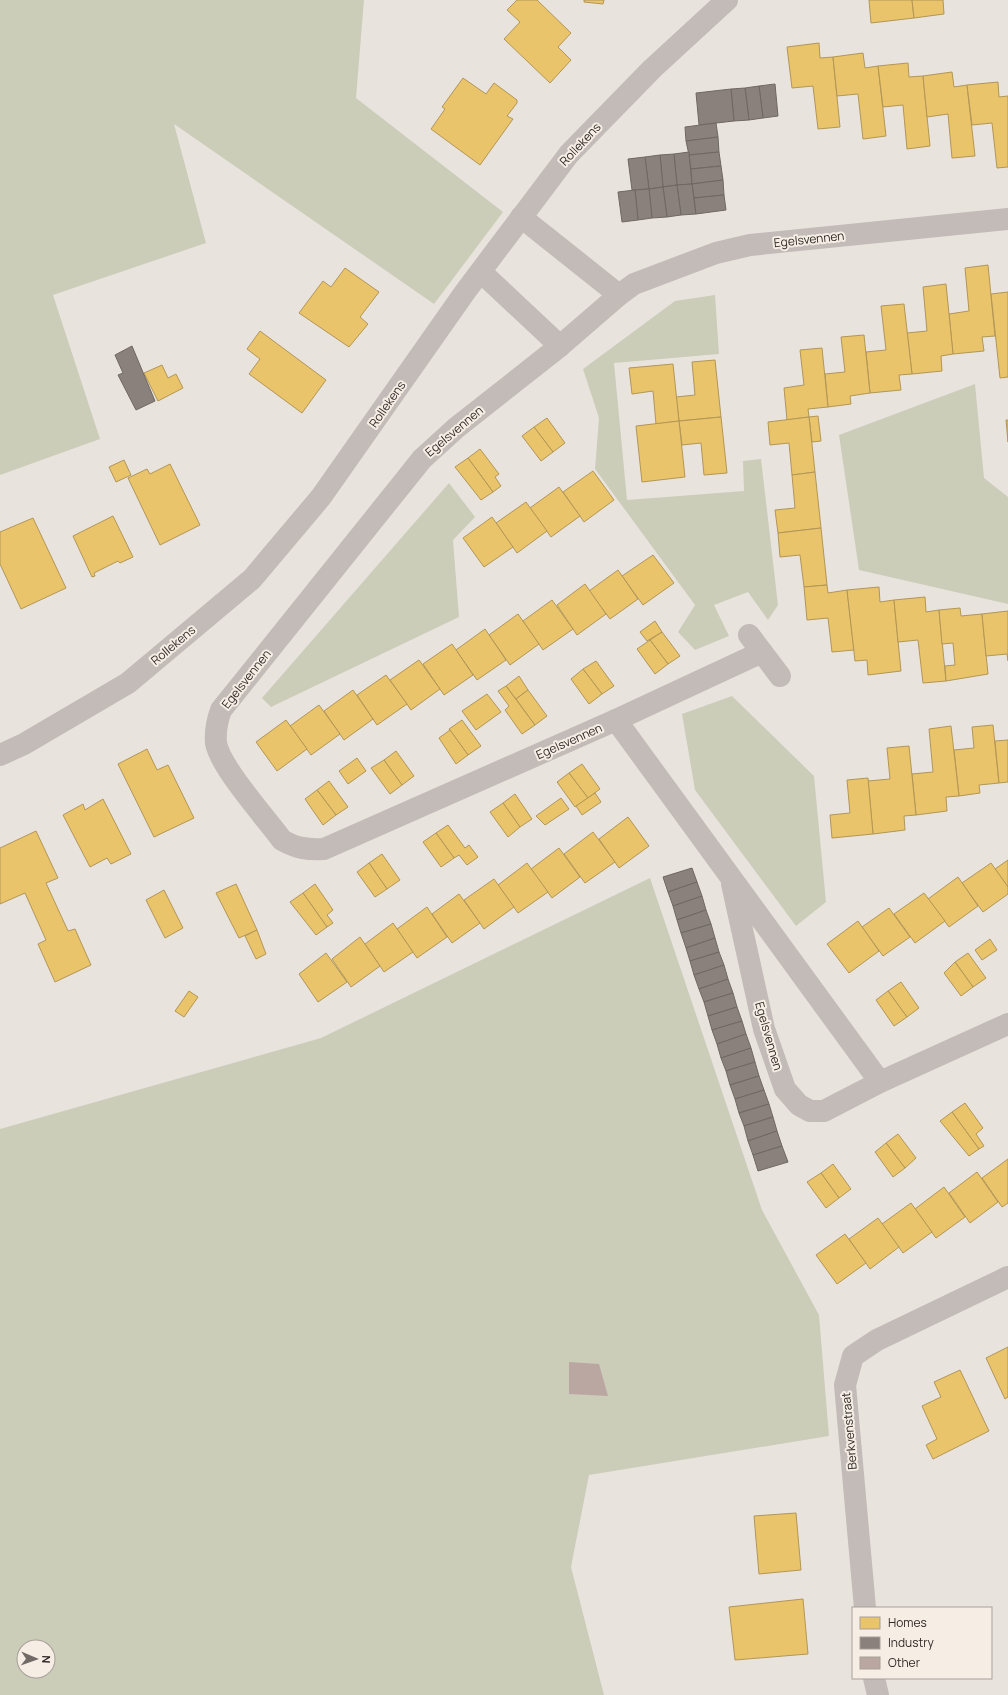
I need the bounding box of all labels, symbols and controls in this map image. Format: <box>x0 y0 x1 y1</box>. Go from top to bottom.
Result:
street label: Rollekens <box>556 119 604 169</box>
street label: Egelsvennen <box>773 227 845 251</box>
street label: Rollekens <box>365 377 409 431</box>
street label: Egelsvennen <box>421 402 487 460</box>
street label: Rollekens <box>147 621 199 669</box>
street label: Egelsvennen <box>218 646 274 712</box>
street label: Egelsvennen <box>533 719 605 763</box>
street label: Egelsvennen <box>751 1000 787 1072</box>
street label: Berkvenstraat <box>837 1391 861 1470</box>
legend <box>852 1607 992 1679</box>
text: Homes <box>888 1614 927 1631</box>
text: Industry <box>888 1634 934 1651</box>
north arrow <box>16 1639 56 1679</box>
text: Other <box>888 1654 921 1671</box>
text: N <box>39 1655 54 1664</box>

